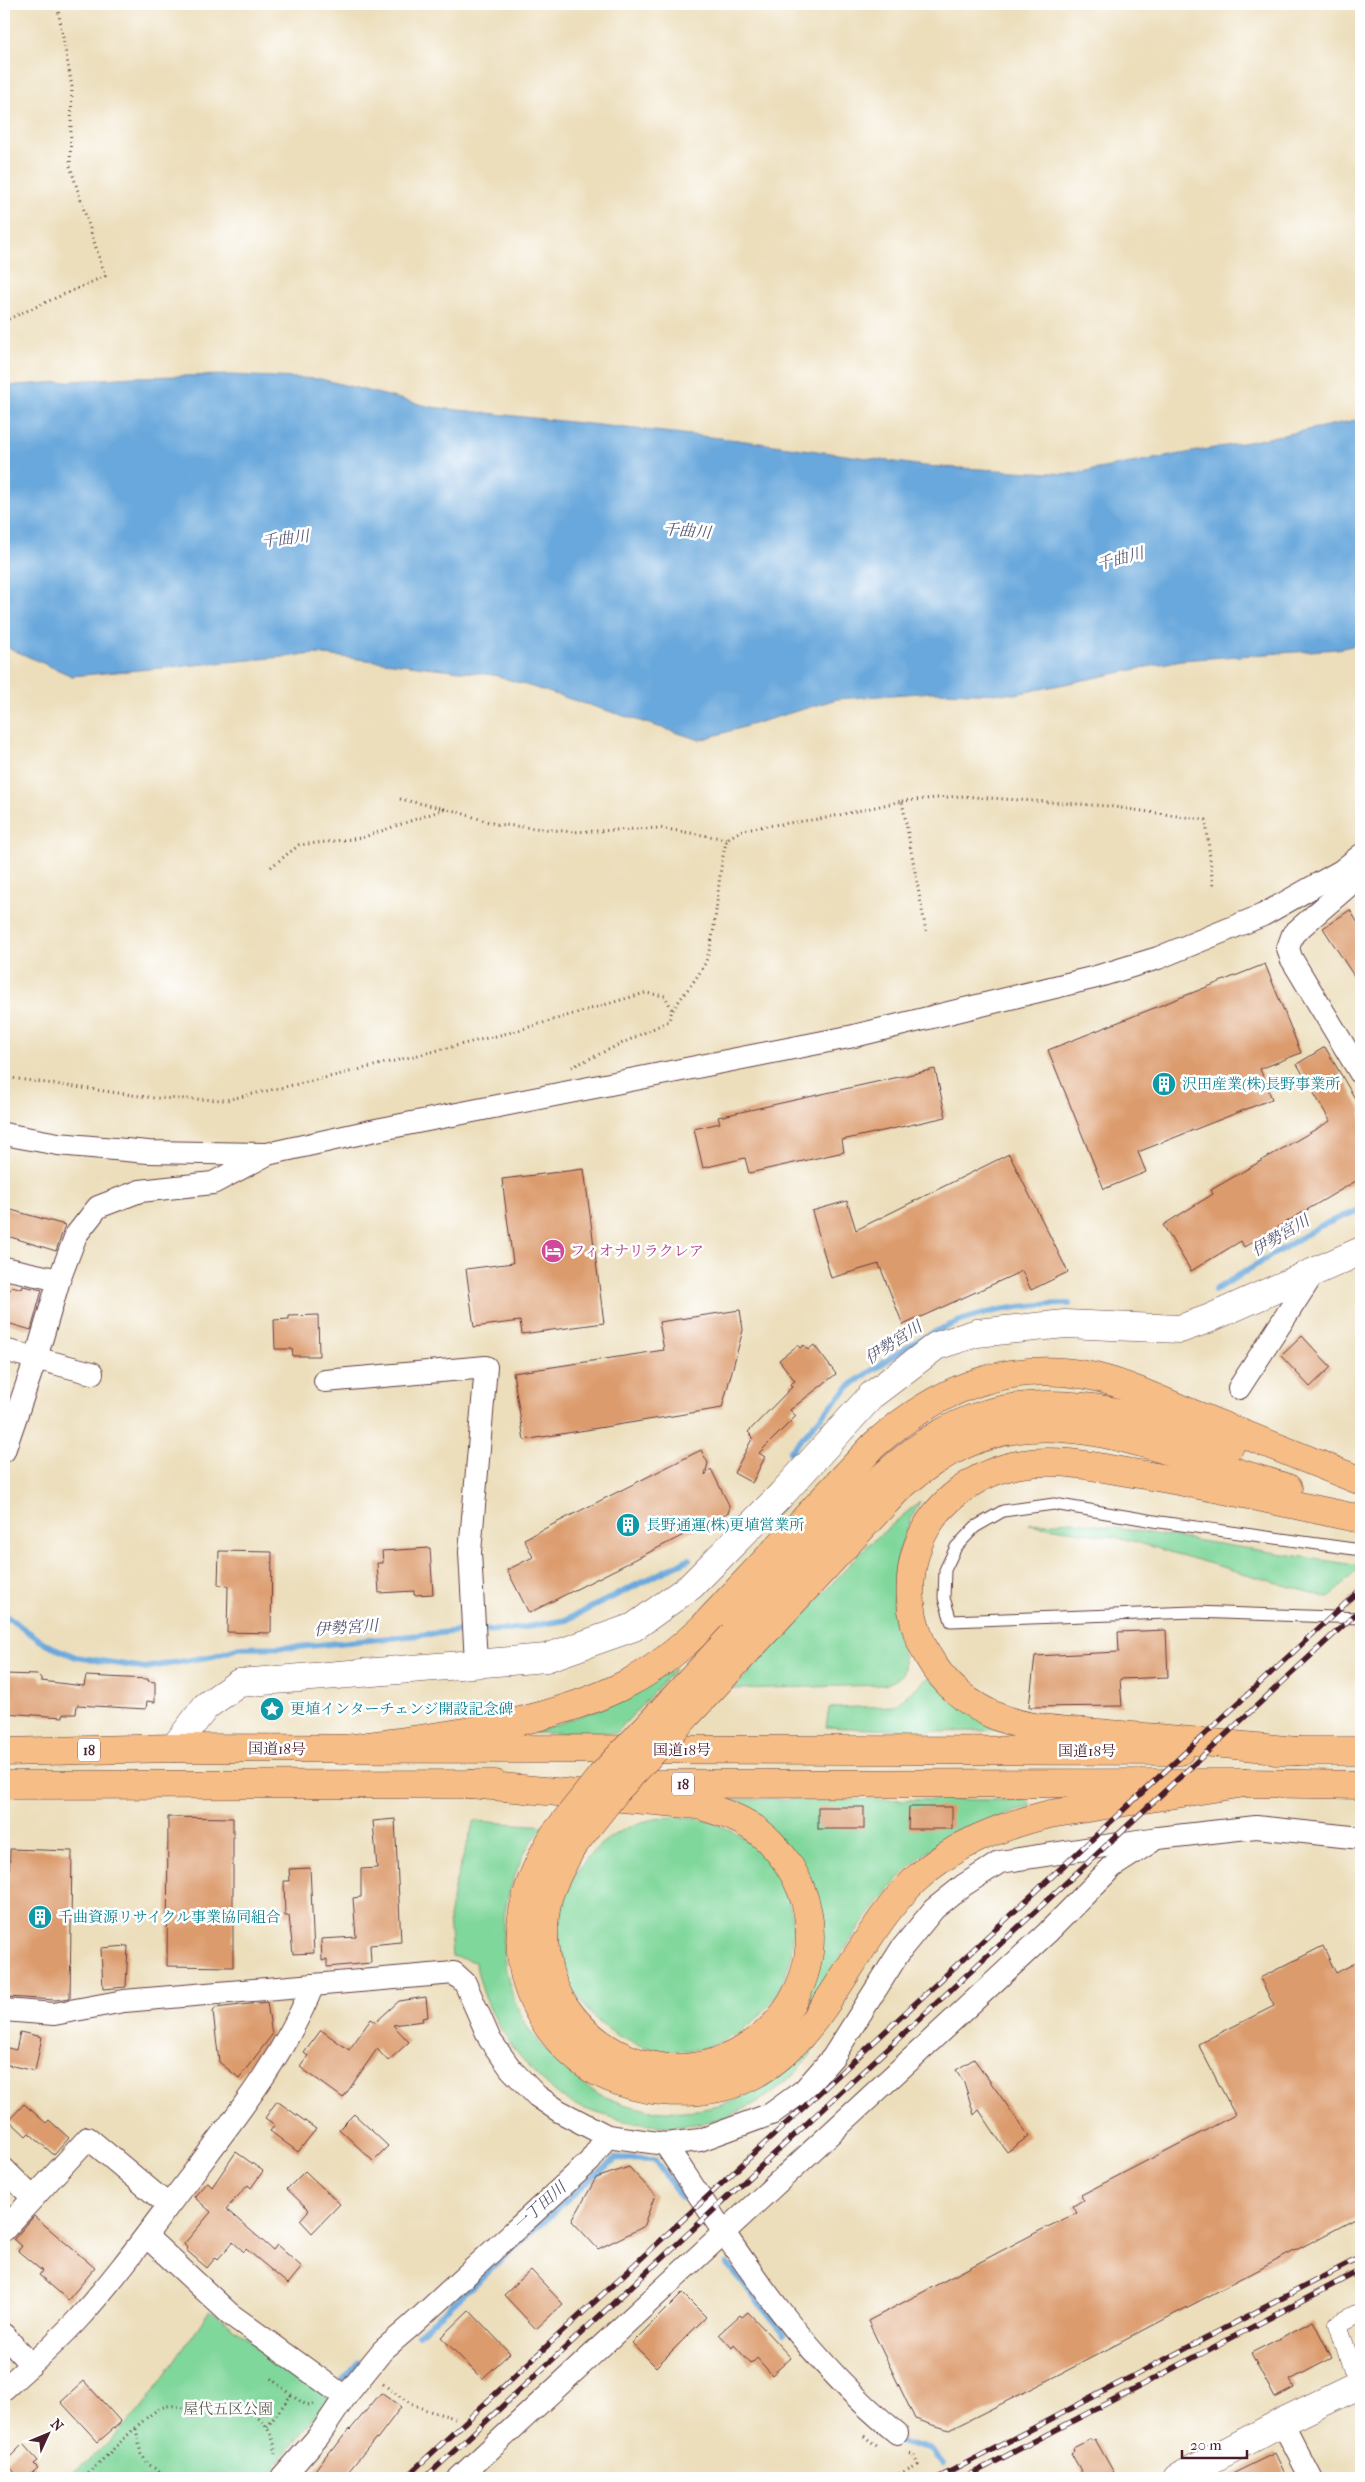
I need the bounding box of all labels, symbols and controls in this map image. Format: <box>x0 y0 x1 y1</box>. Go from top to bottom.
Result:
water label: 千曲川 <box>662 519 714 542</box>
water label: 千曲川 <box>260 526 312 551</box>
water label: 千曲川 <box>1094 543 1148 574</box>
building icon: 沢田産業(株)長野事業所 <box>1151 1071 1177 1097</box>
place label: 沢田産業(株)長野事業所 <box>1182 1075 1340 1093</box>
water label: 伊勢宮川 <box>1248 1210 1314 1260</box>
hotel icon: フィオナリラクレア <box>540 1238 566 1264</box>
place label: フィオナリラクレア <box>570 1242 704 1260</box>
water label: 伊勢宮川 <box>861 1316 927 1368</box>
building icon: 長野通運(株)更埴営業所 <box>615 1512 641 1538</box>
place label: 長野通運(株)更埴営業所 <box>646 1516 804 1534</box>
water label: 伊勢宮川 <box>313 1616 381 1639</box>
place icon: 更埴インターチェンジ開設記念碑 <box>259 1696 285 1722</box>
place label: 更埴インターチェンジ開設記念碑 <box>290 1700 514 1718</box>
road number: 18 <box>78 1738 100 1762</box>
street label: 国道18号 <box>248 1739 306 1759</box>
street label: 国道18号 <box>653 1741 711 1759</box>
street label: 国道18号 <box>1058 1742 1116 1760</box>
road number: 18 <box>672 1772 694 1796</box>
building icon: 千曲資源リサイクル事業協同組合 <box>27 1904 53 1930</box>
place label: 千曲資源リサイクル事業協同組合 <box>58 1908 281 1926</box>
water label: 一丁田川 <box>509 2177 571 2235</box>
park label: 屋代五区公園 <box>183 2400 273 2418</box>
north arrow <box>22 2410 72 2460</box>
text: N <box>47 2416 67 2435</box>
scale bar <box>1182 2427 1248 2459</box>
text: 20 m <box>1190 2436 1222 2454</box>

